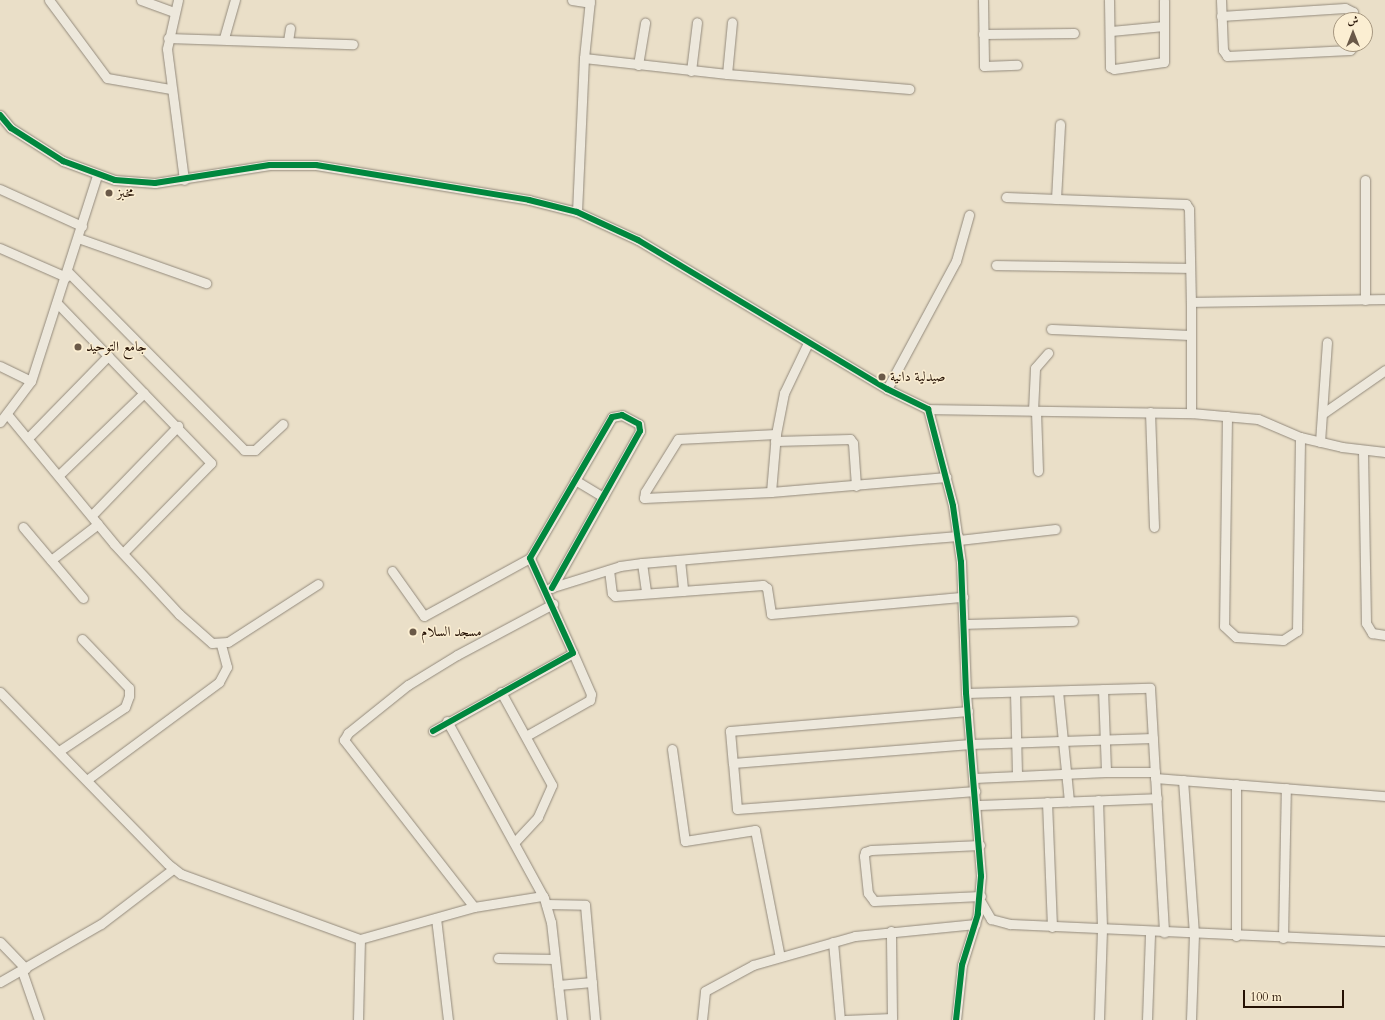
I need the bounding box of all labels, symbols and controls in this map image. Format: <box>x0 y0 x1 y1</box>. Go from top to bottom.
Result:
north arrow <box>1333 12 1373 52</box>
text: ش <box>1348 13 1358 28</box>
place label: مخبز <box>117 185 134 201</box>
marker: مخبز <box>104 188 114 198</box>
place label: جامع التوحيد <box>86 339 147 355</box>
marker: جامع التوحيد <box>73 342 83 352</box>
place label: صيدلية دانية <box>890 369 946 385</box>
marker: صيدلية دانية <box>877 372 887 382</box>
place label: مسجد السلام <box>421 624 482 640</box>
marker: مسجد السلام <box>408 627 418 637</box>
scale bar <box>1245 982 1346 1008</box>
text: 100 m <box>1250 989 1282 1005</box>

